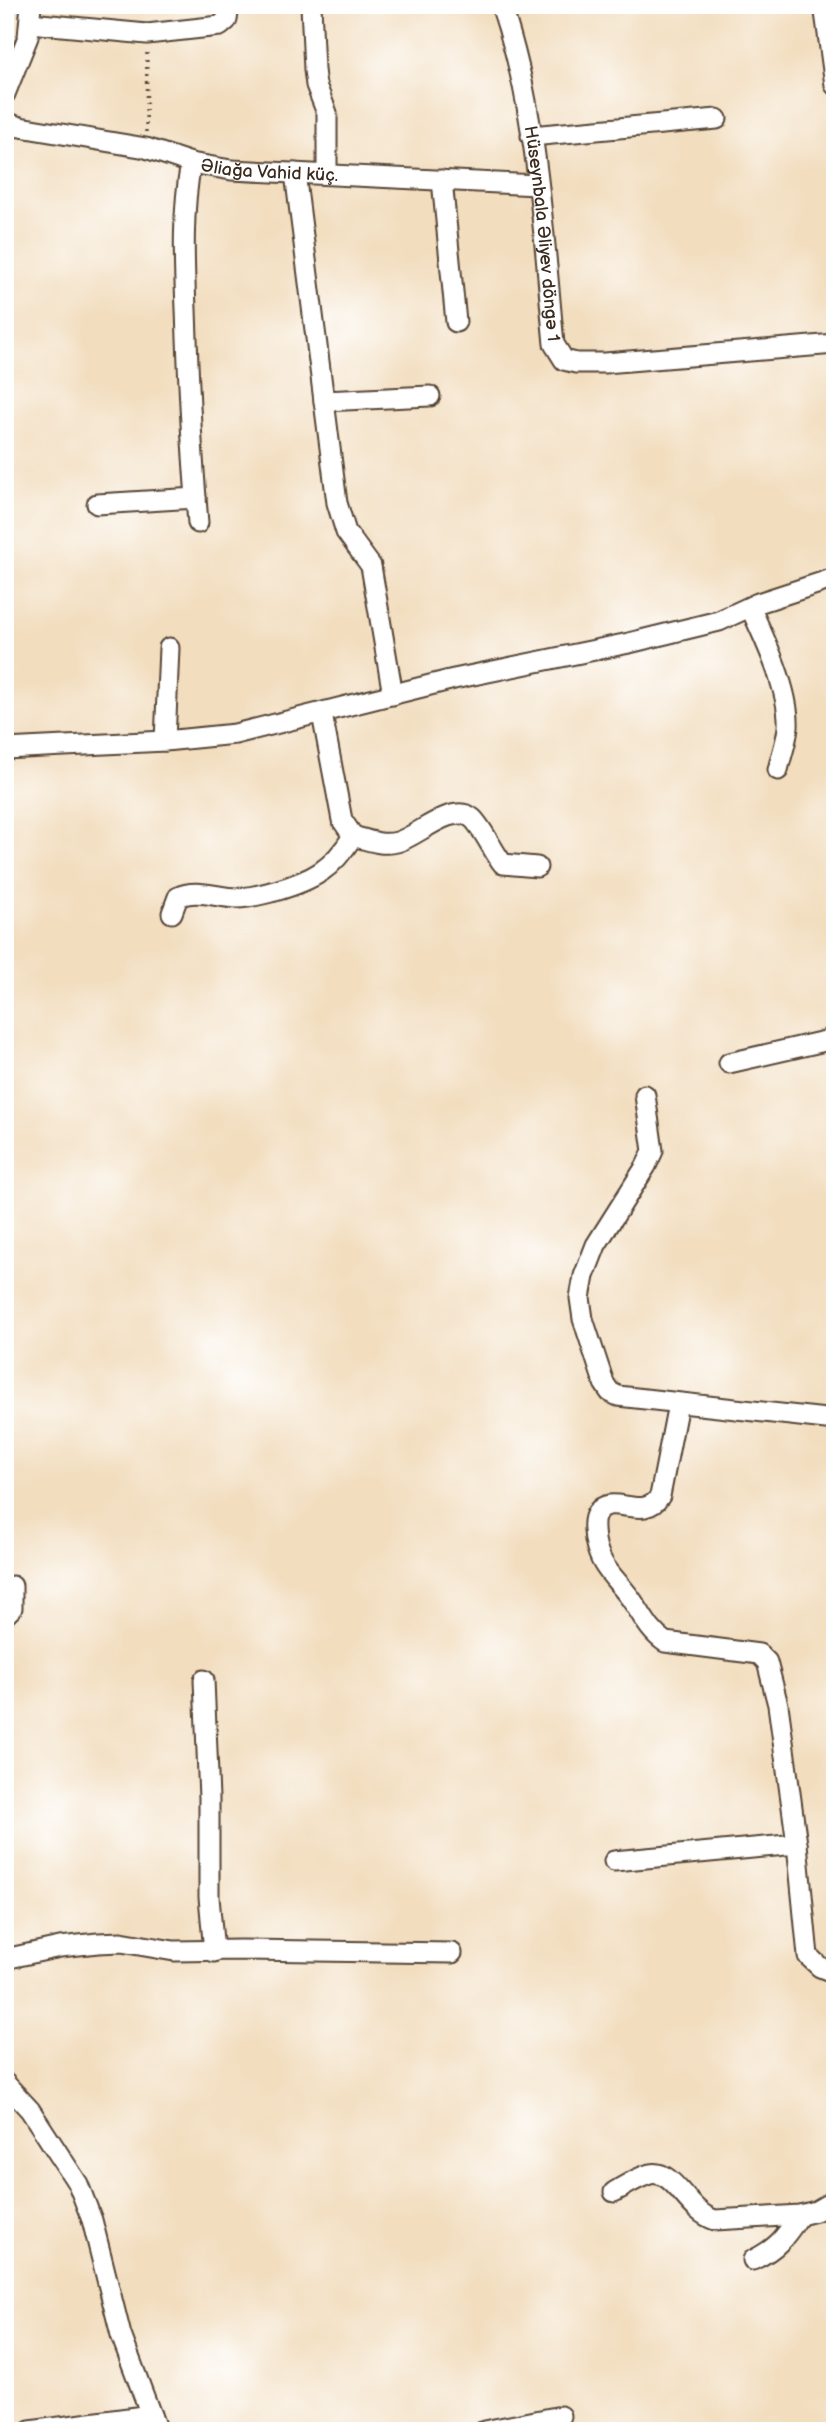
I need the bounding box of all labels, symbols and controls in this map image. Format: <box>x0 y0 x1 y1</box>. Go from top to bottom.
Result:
street label: Hüseynbala Əliyev döngə 1 <box>520 124 564 343</box>
street label: Əliağa Vahid küç. <box>199 155 339 186</box>

